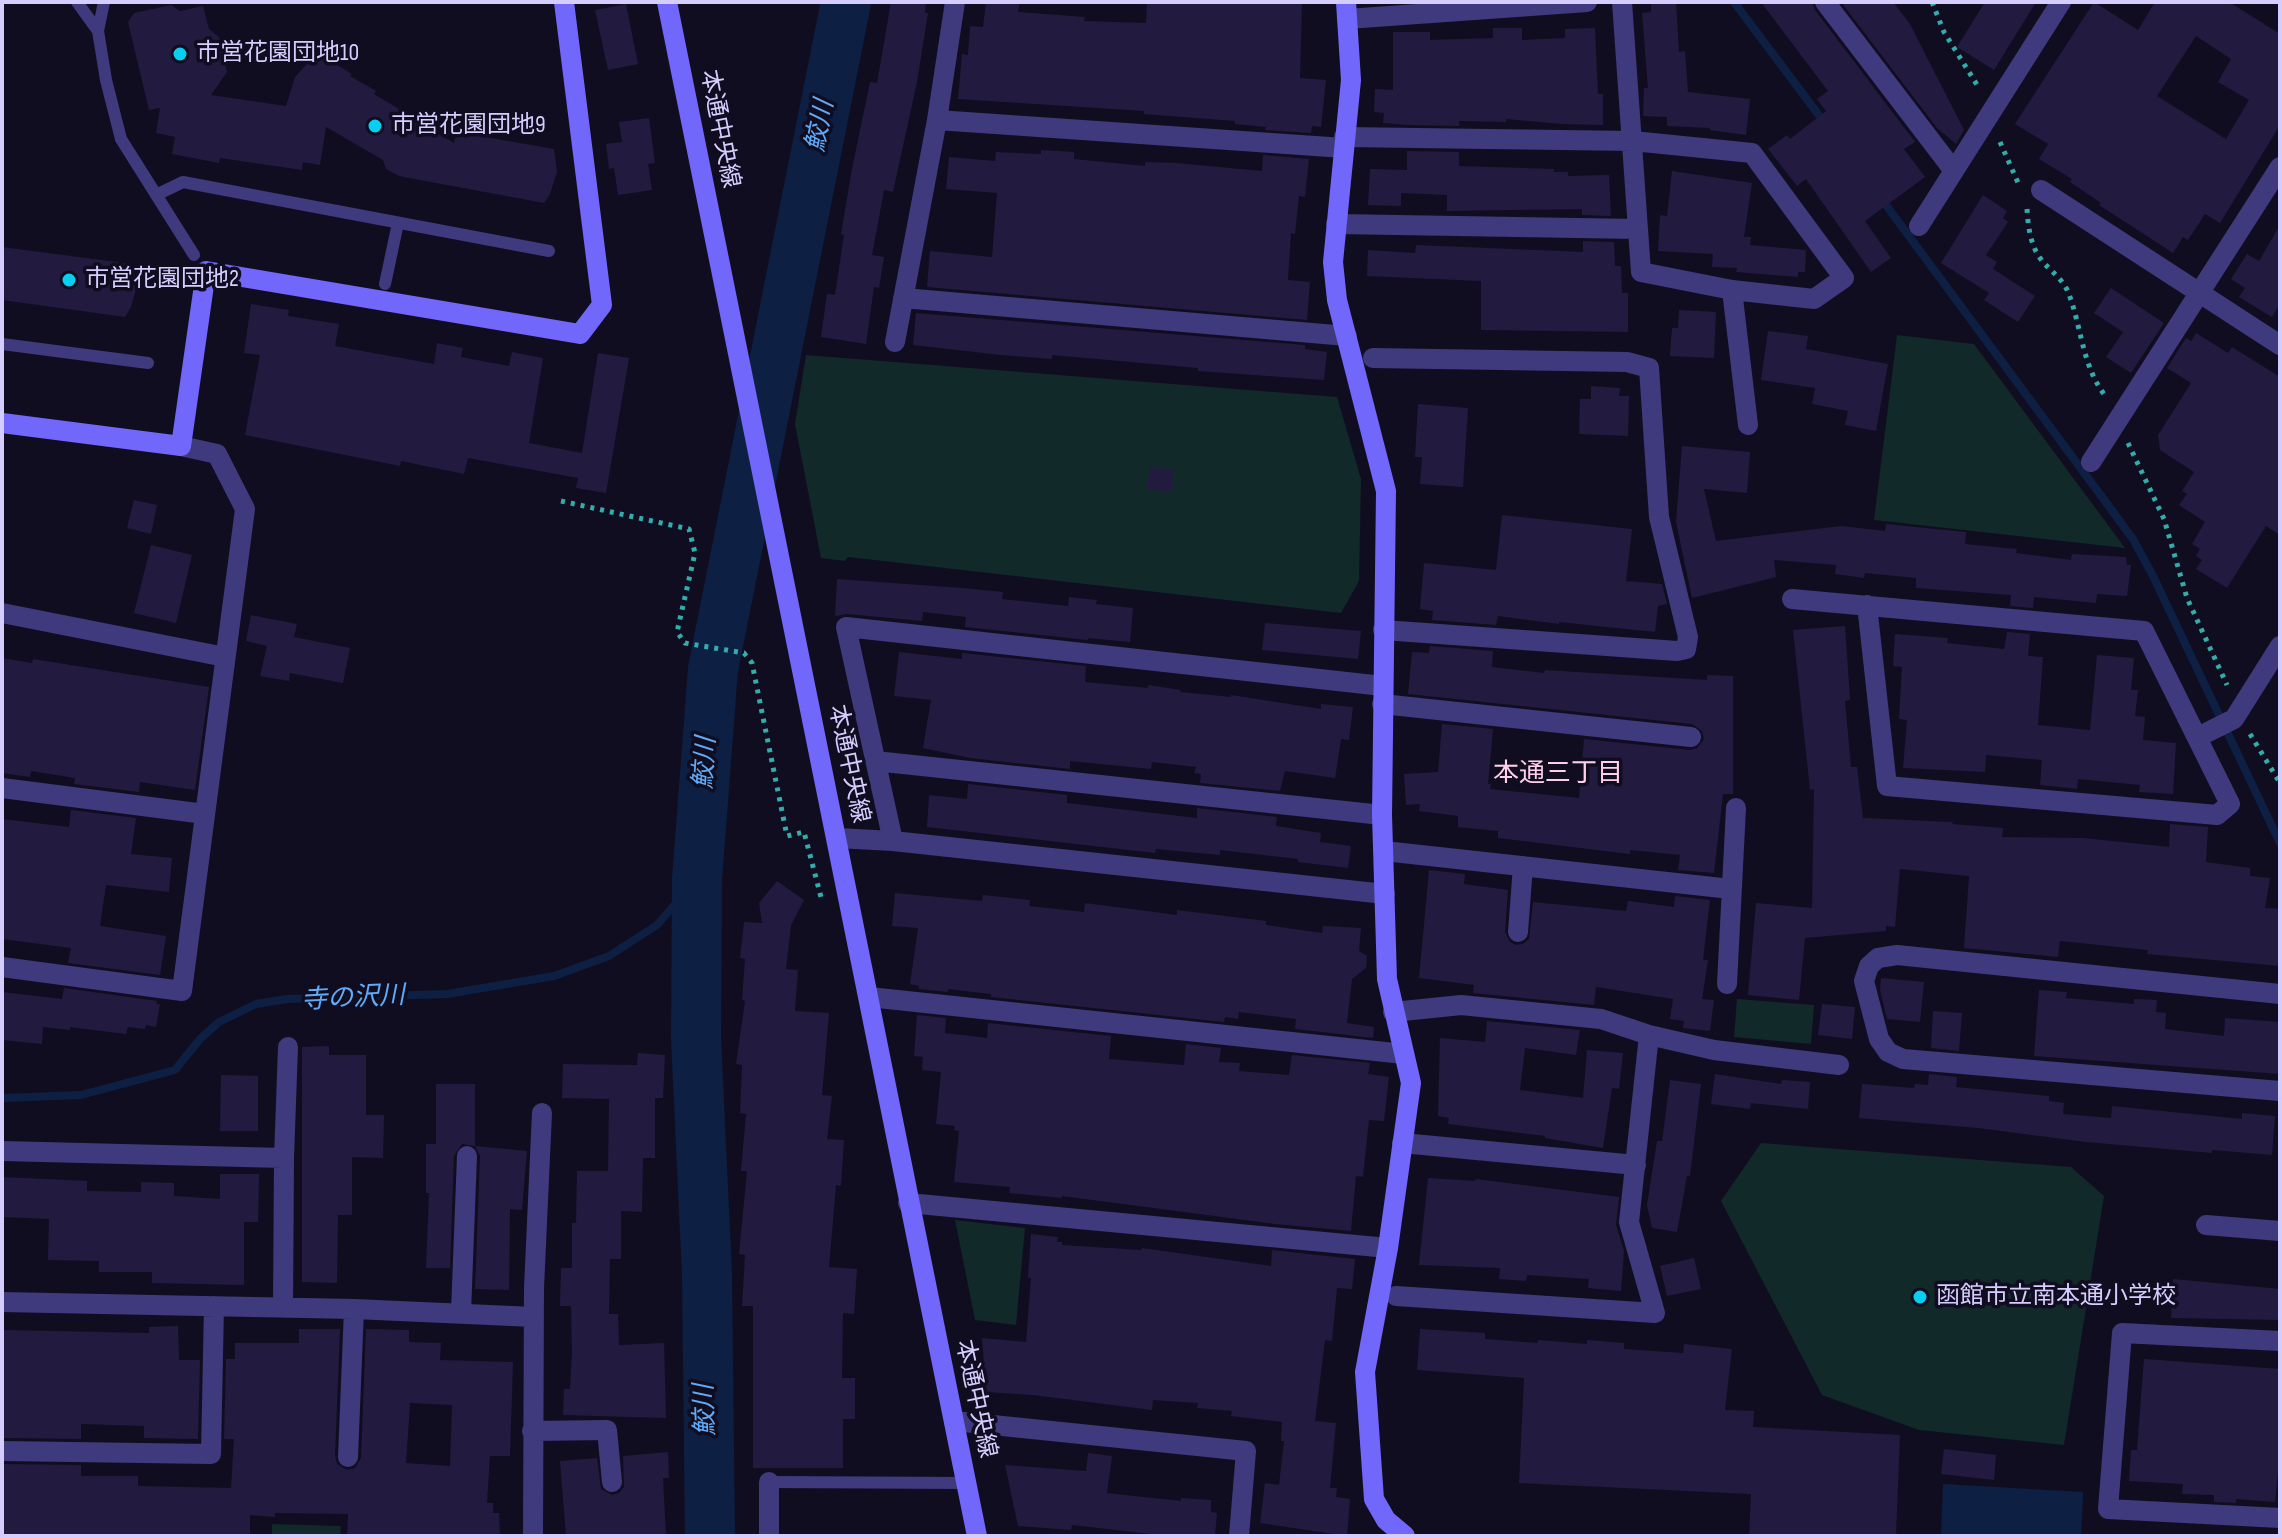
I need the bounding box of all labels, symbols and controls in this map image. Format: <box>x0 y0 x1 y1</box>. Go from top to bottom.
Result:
place label: 市営花園団地10 <box>196 40 359 68</box>
marker: 市営花園団地10 <box>171 45 189 63</box>
street label: 本通中央線 <box>693 67 745 191</box>
water label: 鮫川 <box>801 98 841 154</box>
place label: 市営花園団地9 <box>391 112 546 140</box>
marker: 市営花園団地9 <box>366 117 384 135</box>
place label: 市営花園団地2 <box>85 266 239 294</box>
marker: 市営花園団地2 <box>60 271 78 289</box>
street label: 本通中央線 <box>821 702 875 826</box>
water label: 鮫川 <box>689 736 723 790</box>
district label: 本通三丁目 <box>1493 758 1623 790</box>
water label: 寺の沢川 <box>300 981 406 1017</box>
place label: 函館市立南本通小学校 <box>1936 1283 2176 1311</box>
marker: 函館市立南本通小学校 <box>1911 1288 1929 1306</box>
street label: 本通中央線 <box>948 1337 1002 1461</box>
water label: 鮫川 <box>690 1383 722 1437</box>

